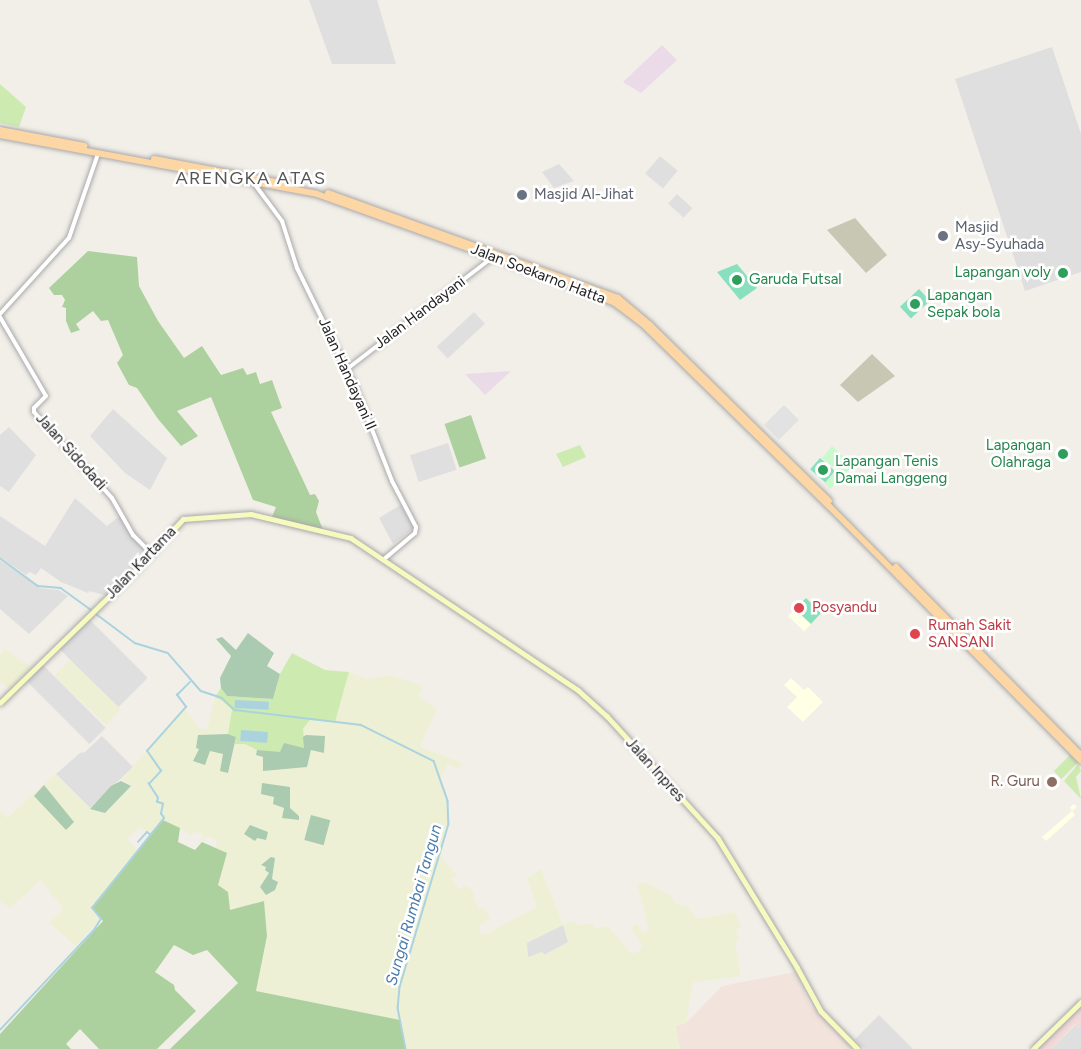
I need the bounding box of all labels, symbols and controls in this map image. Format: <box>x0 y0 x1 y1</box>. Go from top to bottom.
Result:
district label: ARENGKA ATAS <box>175 167 327 189</box>
place label: Masjid Al-Jihat <box>534 186 634 204</box>
marker: Masjid Al-Jihat <box>515 188 529 202</box>
place label: Masjid Asy-Syuhada <box>955 218 1044 253</box>
marker: Masjid Asy-Syuhada <box>936 229 950 243</box>
street label: Jalan Soekarno Hatta <box>468 240 608 308</box>
place label: Lapangan voly <box>955 264 1051 282</box>
marker: Lapangan voly <box>1056 266 1070 280</box>
place label: Garuda Futsal <box>749 271 842 289</box>
street label: Jalan Handayani <box>371 273 469 353</box>
marker: Garuda Futsal <box>730 273 744 287</box>
place label: Lapangan Sepak bola <box>927 286 1000 321</box>
marker: Lapangan Sepak bola <box>908 297 922 311</box>
street label: Jalan Handayani II <box>314 315 380 433</box>
street label: Jalan Sidodadi <box>32 410 110 494</box>
place label: Lapangan Olahraga <box>986 436 1051 471</box>
marker: Lapangan Olahraga <box>1056 447 1070 461</box>
place label: Lapangan Tenis Damai Langgeng <box>835 452 947 487</box>
marker: Lapangan Tenis Damai Langgeng <box>816 463 830 477</box>
street label: Jalan Kartama <box>102 523 180 603</box>
marker: Posyandu <box>790 599 808 617</box>
place label: Posyandu <box>812 599 877 617</box>
place label: Rumah Sakit SANSANI <box>928 616 1012 651</box>
marker: Rumah Sakit SANSANI <box>906 625 924 643</box>
street label: Jalan Inpres <box>622 734 688 806</box>
place label: R. Guru <box>991 773 1040 791</box>
marker: R. Guru <box>1045 775 1059 789</box>
water label: Sungai Rumbai Tangun <box>382 822 446 988</box>

